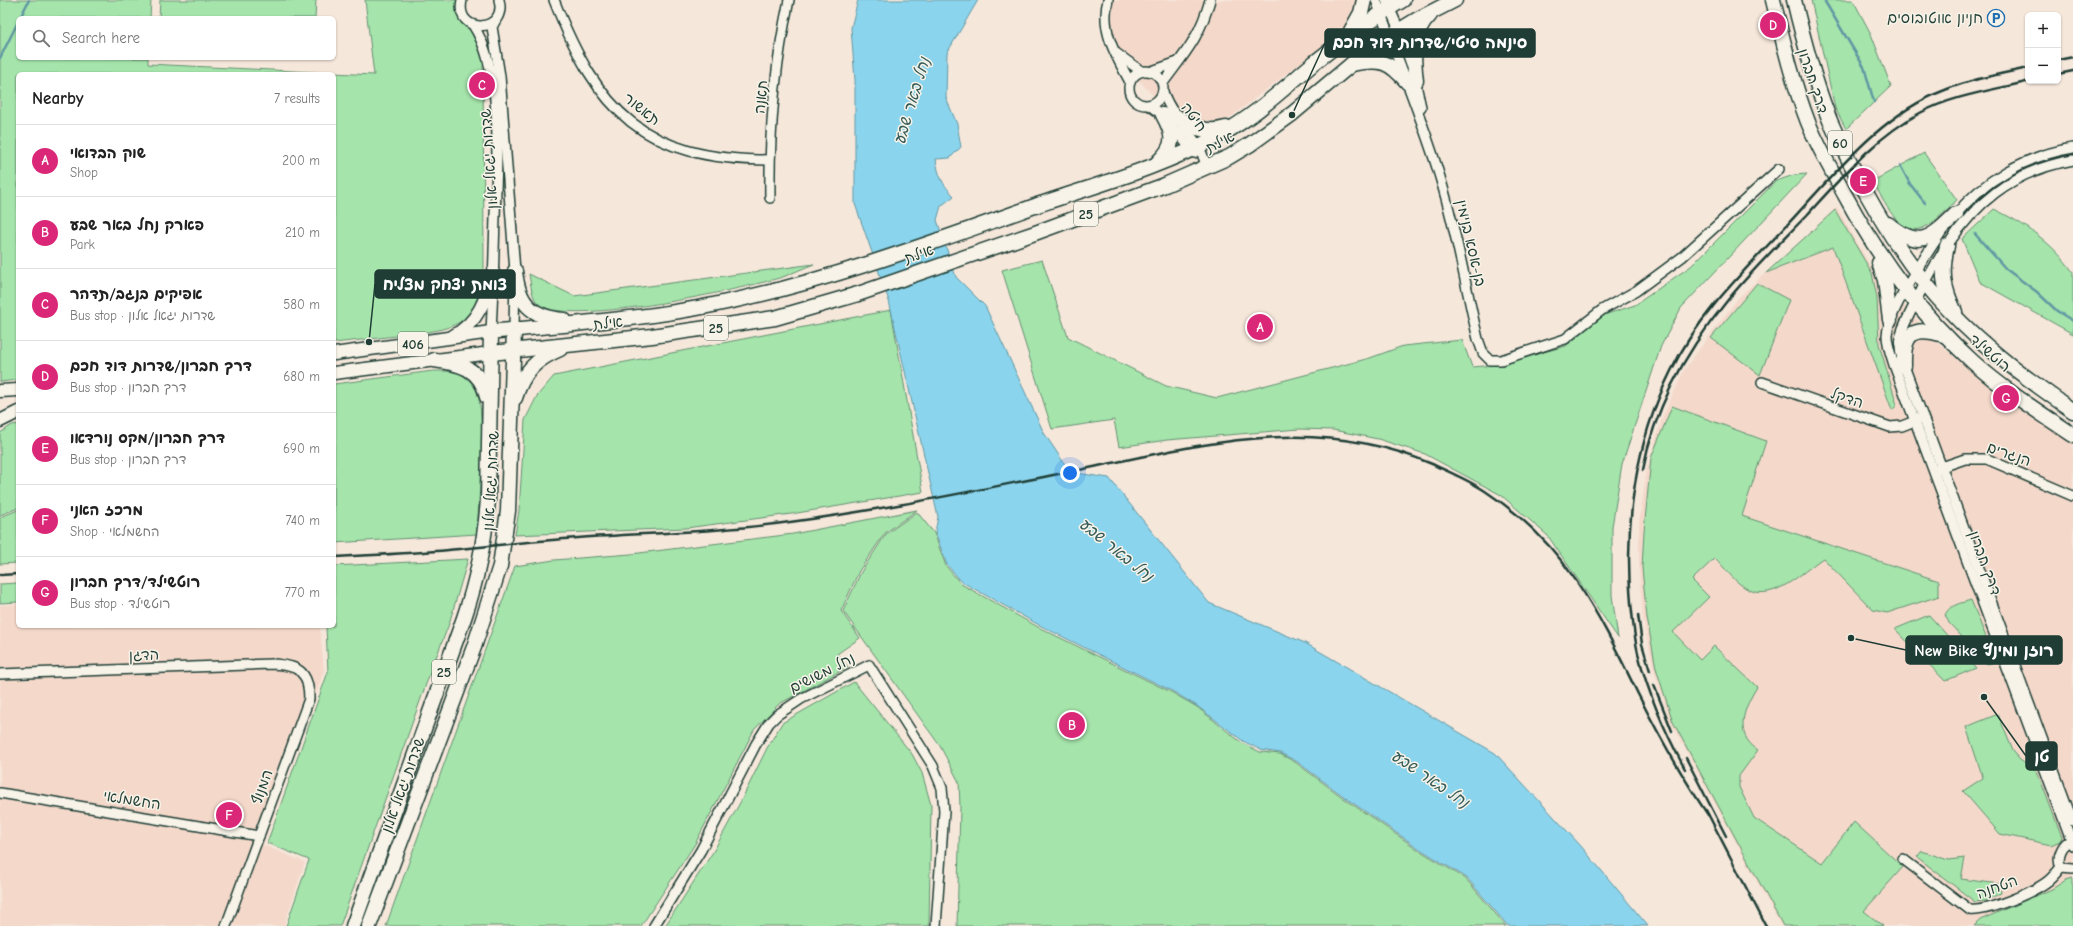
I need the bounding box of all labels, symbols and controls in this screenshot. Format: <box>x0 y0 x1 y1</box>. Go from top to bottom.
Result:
parking icon: חניון אוטובוסים <box>1986 8 2006 28</box>
place label: חניון אוטובוסים <box>1887 9 1983 27</box>
pin: D <box>1760 10 1786 40</box>
map controls <box>2025 12 2061 84</box>
button: + <box>2025 12 2061 48</box>
search box <box>16 16 336 60</box>
icon: search <box>30 27 52 49</box>
text: Search here <box>62 29 140 47</box>
callout: סינמה סיטי/שדרות דוד חכם <box>1325 29 1535 57</box>
text: סינמה סיטי/שדרות דוד חכם <box>1333 34 1527 52</box>
street label: דרך חברון <box>1793 46 1832 116</box>
button: − <box>2025 48 2061 84</box>
water label: נחל באר שבע <box>890 54 934 147</box>
pin: C <box>469 70 495 100</box>
street label: תאנה <box>750 79 772 115</box>
text: Nearby <box>32 89 83 108</box>
street label: תאשור <box>620 89 664 129</box>
text: 7 results <box>274 91 320 106</box>
street label: חיטה <box>1177 99 1211 135</box>
street label: שדרות יגאל אלון <box>477 108 501 210</box>
street label: אילת <box>1202 127 1238 157</box>
road number: 60 <box>1828 131 1852 155</box>
text: שוק הבדואי <box>70 144 146 162</box>
text: A <box>41 153 49 168</box>
text: 200 m <box>282 153 320 168</box>
text: Shop <box>70 165 98 180</box>
pin: E <box>1850 166 1876 196</box>
street label: בן-אסא בנימין <box>1451 198 1490 288</box>
road number: 25 <box>1074 202 1098 226</box>
text: פארק נחל באר שבע <box>70 216 204 234</box>
text: B <box>41 225 49 240</box>
text: 210 m <box>285 225 320 240</box>
text: Park <box>70 237 95 252</box>
street label: אילת <box>901 240 936 268</box>
callout: צומת יצחק מצליח <box>375 270 515 298</box>
text: צומת יצחק מצליח <box>383 276 507 294</box>
text: אפיקים בנגב/תדהר <box>70 285 203 303</box>
text: C <box>41 297 49 312</box>
text: 580 m <box>283 297 320 312</box>
text: Bus stop · שדרות יגאל אלון <box>70 308 215 323</box>
street label: אילת <box>591 312 624 334</box>
pin: A <box>1247 312 1273 342</box>
road number: 25 <box>704 316 728 340</box>
street label: רוטשילד <box>1966 330 2014 376</box>
road number: 406 <box>398 332 428 356</box>
text: דרך חברון/שדרות דוד חכם <box>70 357 252 375</box>
text: D <box>41 369 49 384</box>
text: 680 m <box>283 369 320 384</box>
text: Bus stop · דרך חברון <box>70 380 186 395</box>
pin: G <box>1993 383 2019 413</box>
street label: הדקל <box>1828 384 1866 412</box>
text: דרך חברון/מקס נורדאו <box>70 429 225 447</box>
street label: שדרות יגאל אלון <box>479 430 503 532</box>
street label: הנגרים <box>1985 438 2033 470</box>
text: E <box>41 441 49 456</box>
text: 690 m <box>283 441 320 456</box>
text: Bus stop · דרך חברון <box>70 452 186 467</box>
your location <box>1060 463 1080 483</box>
text: מרכז האני <box>70 501 143 519</box>
text: F <box>41 513 49 528</box>
text: 740 m <box>286 513 320 528</box>
water label: נחל באר שבע <box>1075 515 1158 586</box>
text: Shop · החשמלאי <box>70 524 159 539</box>
street label: דרך חברון <box>1964 528 2005 598</box>
text: רוטשילד/דרך חברון <box>70 573 200 591</box>
text: G <box>40 585 50 600</box>
text: 770 m <box>285 585 320 600</box>
text: Bus stop · רוטשילד <box>70 596 170 611</box>
callout: New Bike רוזן ומינץ <box>1906 636 2062 664</box>
text: New Bike רוזן ומינץ <box>1914 642 2054 660</box>
street label: הדגן <box>129 645 159 666</box>
street label: נחל משושים <box>786 649 858 697</box>
road number: 25 <box>432 660 456 684</box>
pin: B <box>1059 710 1085 740</box>
street label: שדרות יגאל אלון <box>377 735 429 835</box>
callout: טן <box>2026 742 2057 770</box>
water label: נחל באר שבע <box>1388 746 1473 812</box>
text: טן <box>2034 748 2050 767</box>
street label: המנוף <box>247 767 277 807</box>
street label: החשמלאי <box>102 787 162 813</box>
pin: F <box>216 800 242 830</box>
street label: הטחנה <box>1974 871 2020 903</box>

